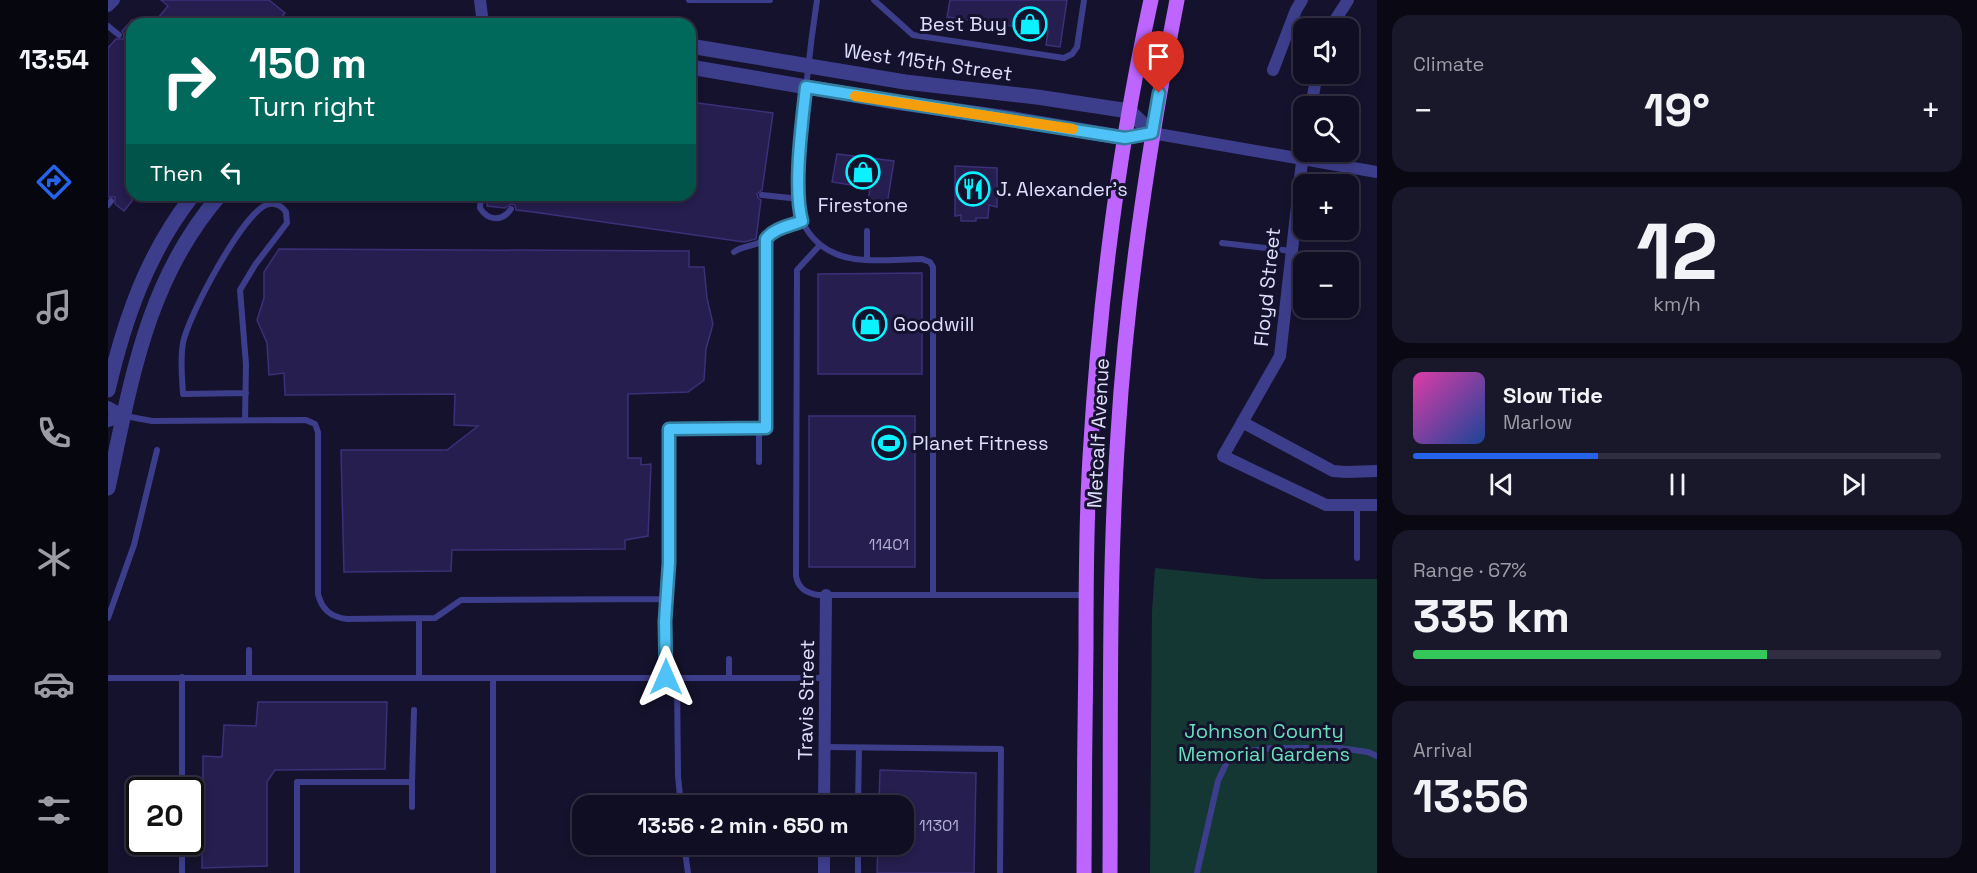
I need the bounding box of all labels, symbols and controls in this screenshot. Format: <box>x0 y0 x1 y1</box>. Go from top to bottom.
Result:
shop icon: Best Buy <box>1012 6 1048 42</box>
place label: Best Buy <box>920 11 1007 37</box>
map controls <box>1293 18 1359 318</box>
button: sound <box>1293 18 1359 84</box>
pin <box>1133 31 1184 93</box>
text: 150 m <box>249 37 367 90</box>
street label: West 115th Street <box>842 37 1014 87</box>
icon: arrive <box>1142 40 1175 73</box>
text: 13:54 <box>19 42 89 77</box>
icon: right <box>150 42 228 120</box>
text: Climate <box>1413 51 1484 77</box>
text: 19° <box>1644 82 1710 139</box>
text: Turn right <box>249 89 376 124</box>
text: − <box>1413 90 1433 132</box>
text: + <box>1921 90 1941 132</box>
button: search <box>1293 96 1359 162</box>
shop icon: Firestone <box>845 154 881 190</box>
icon: left <box>215 156 248 189</box>
text: Then <box>150 159 203 187</box>
icon: directions <box>33 161 75 203</box>
restaurant icon: J. Alexander's <box>955 171 991 207</box>
button: + <box>1293 174 1359 240</box>
place label: J. Alexander's <box>996 176 1128 202</box>
place label: Firestone <box>818 192 908 218</box>
text: 12 <box>1636 202 1718 302</box>
street label: Floyd Street <box>1248 226 1286 348</box>
button: − <box>1293 252 1359 318</box>
icon: music <box>33 286 75 328</box>
text: km/h <box>1653 291 1701 317</box>
shop icon: Goodwill <box>852 306 888 342</box>
place label: Goodwill <box>893 311 975 337</box>
street label: Metcalf Avenue <box>1081 357 1115 509</box>
text: Slow Tide <box>1503 381 1603 409</box>
text: Marlow <box>1503 409 1572 435</box>
icon: phone <box>33 412 75 454</box>
sports icon: Planet Fitness <box>871 425 907 461</box>
place label: Planet Fitness <box>912 430 1049 456</box>
icon: previous <box>1485 468 1518 501</box>
icon: pause <box>1661 468 1694 501</box>
icon: next <box>1837 468 1870 501</box>
house number: 11401 <box>869 534 909 555</box>
icon: climate <box>33 538 75 580</box>
text: Range · 67% <box>1413 557 1527 583</box>
text: 335 km <box>1413 588 1570 645</box>
street label: Travis Street <box>792 639 820 761</box>
position arrow <box>634 645 698 709</box>
icon: car <box>33 663 75 705</box>
park label: Johnson County Memorial Gardens <box>1178 718 1350 767</box>
text: Arrival <box>1413 737 1472 763</box>
text: 13:56 <box>1413 768 1529 825</box>
speed limit sign: 20 <box>126 777 204 855</box>
icon: filters <box>33 789 75 831</box>
text: 13:56 · 2 min · 650 m <box>638 811 848 839</box>
house number: 11301 <box>919 815 959 836</box>

